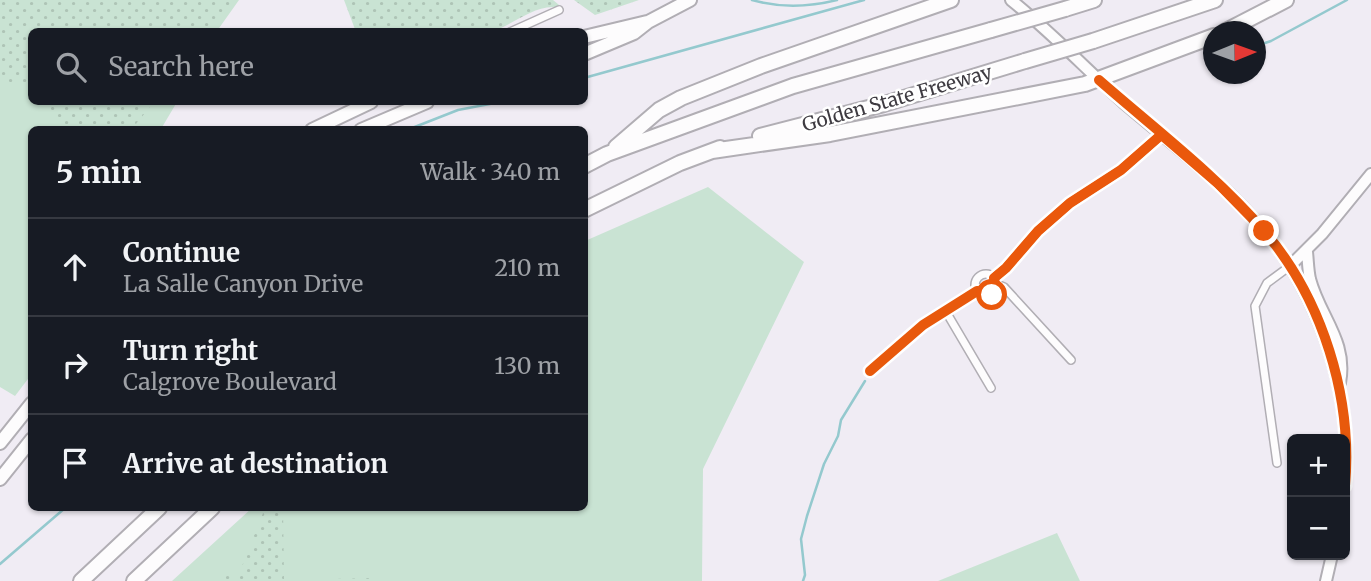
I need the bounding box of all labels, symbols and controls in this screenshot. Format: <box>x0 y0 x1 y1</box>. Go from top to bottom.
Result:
north arrow <box>1203 21 1266 84</box>
search box <box>28 28 588 105</box>
icon: search <box>52 48 90 86</box>
text: Search here <box>108 50 254 83</box>
street label: Golden State Freeway <box>799 59 995 137</box>
text: 5 min <box>56 153 141 191</box>
text: Walk · 340 m <box>420 157 560 186</box>
route end <box>1248 215 1279 246</box>
text: Continue <box>123 236 240 269</box>
icon: ahead <box>56 248 94 286</box>
text: 210 m <box>495 253 560 282</box>
text: La Salle Canyon Drive <box>123 269 363 298</box>
route start <box>976 279 1007 310</box>
text: Turn right <box>123 334 258 367</box>
icon: right <box>56 346 94 384</box>
text: 130 m <box>494 351 560 380</box>
text: Calgrove Boulevard <box>123 367 337 396</box>
map controls <box>1287 434 1350 560</box>
button: + <box>1287 434 1350 497</box>
icon: arrive <box>56 444 94 482</box>
text: Arrive at destination <box>123 447 388 480</box>
button: − <box>1287 497 1350 560</box>

